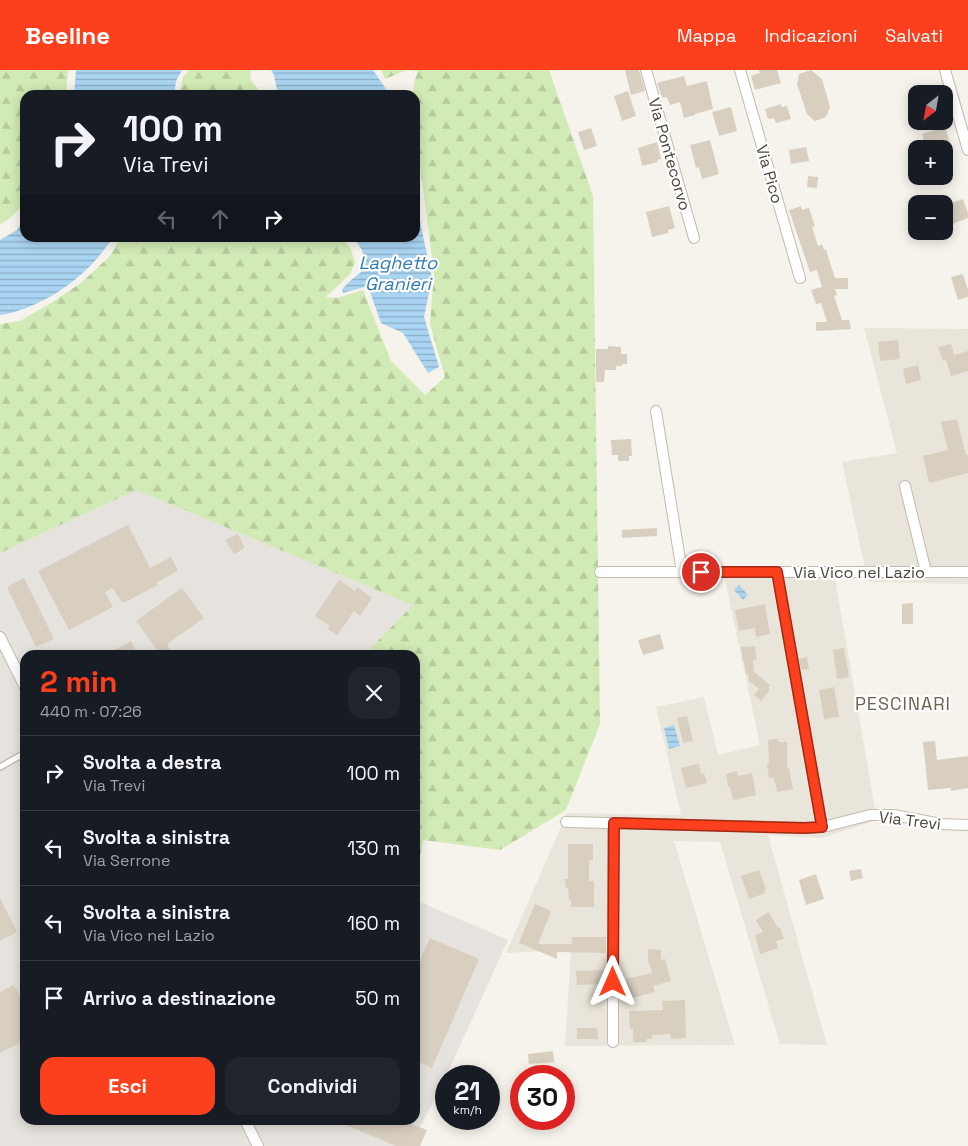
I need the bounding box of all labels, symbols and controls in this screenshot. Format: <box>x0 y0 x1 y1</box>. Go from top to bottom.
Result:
text: Beeline <box>25 20 110 51</box>
text: Mappa <box>677 24 736 47</box>
text: Indicazioni <box>764 24 857 47</box>
text: Salvati <box>885 24 943 47</box>
north arrow <box>908 85 952 130</box>
map controls <box>908 85 953 240</box>
street label: Via Pontecorvo <box>643 95 696 213</box>
text: 100 m <box>123 107 223 151</box>
icon: right <box>40 110 105 175</box>
button: + <box>908 140 953 185</box>
street label: Via Pico <box>751 142 788 206</box>
text: Via Trevi <box>123 150 209 178</box>
button: − <box>908 195 953 240</box>
icon: left <box>153 205 181 233</box>
icon: ahead <box>206 205 234 233</box>
icon: right <box>259 205 287 233</box>
water label: Laghetto Granieri <box>359 251 438 295</box>
pin <box>680 551 722 593</box>
icon: arrive <box>687 558 715 586</box>
street label: Via Vico nel Lazio <box>793 562 925 583</box>
text: 2 min <box>40 662 118 701</box>
button: close <box>348 667 400 719</box>
district label: PESCINARI <box>855 692 951 715</box>
text: 440 m · 07:26 <box>40 701 142 722</box>
text: Svolta a destra <box>83 750 221 775</box>
icon: right <box>40 759 68 787</box>
text: 100 m <box>346 761 400 786</box>
text: Via Trevi <box>83 775 145 796</box>
street label: Via Trevi <box>878 806 942 835</box>
text: Svolta a sinistra <box>83 825 230 850</box>
icon: left <box>40 834 68 862</box>
text: 130 m <box>347 836 400 861</box>
text: Via Serrone <box>83 850 170 871</box>
text: Svolta a sinistra <box>83 900 230 925</box>
icon: left <box>40 909 68 937</box>
text: 160 m <box>347 911 400 936</box>
text: Via Vico nel Lazio <box>83 925 215 946</box>
position arrow <box>586 955 638 1007</box>
icon: arrive <box>40 984 68 1012</box>
text: Arrivo a destinazione <box>83 986 276 1011</box>
text: 50 m <box>355 986 400 1011</box>
button: Esci <box>40 1057 215 1115</box>
button: Condividi <box>225 1057 400 1115</box>
speed limit sign: 30 <box>510 1065 575 1130</box>
text: 21 <box>454 1075 481 1107</box>
text: km/h <box>453 1102 482 1118</box>

